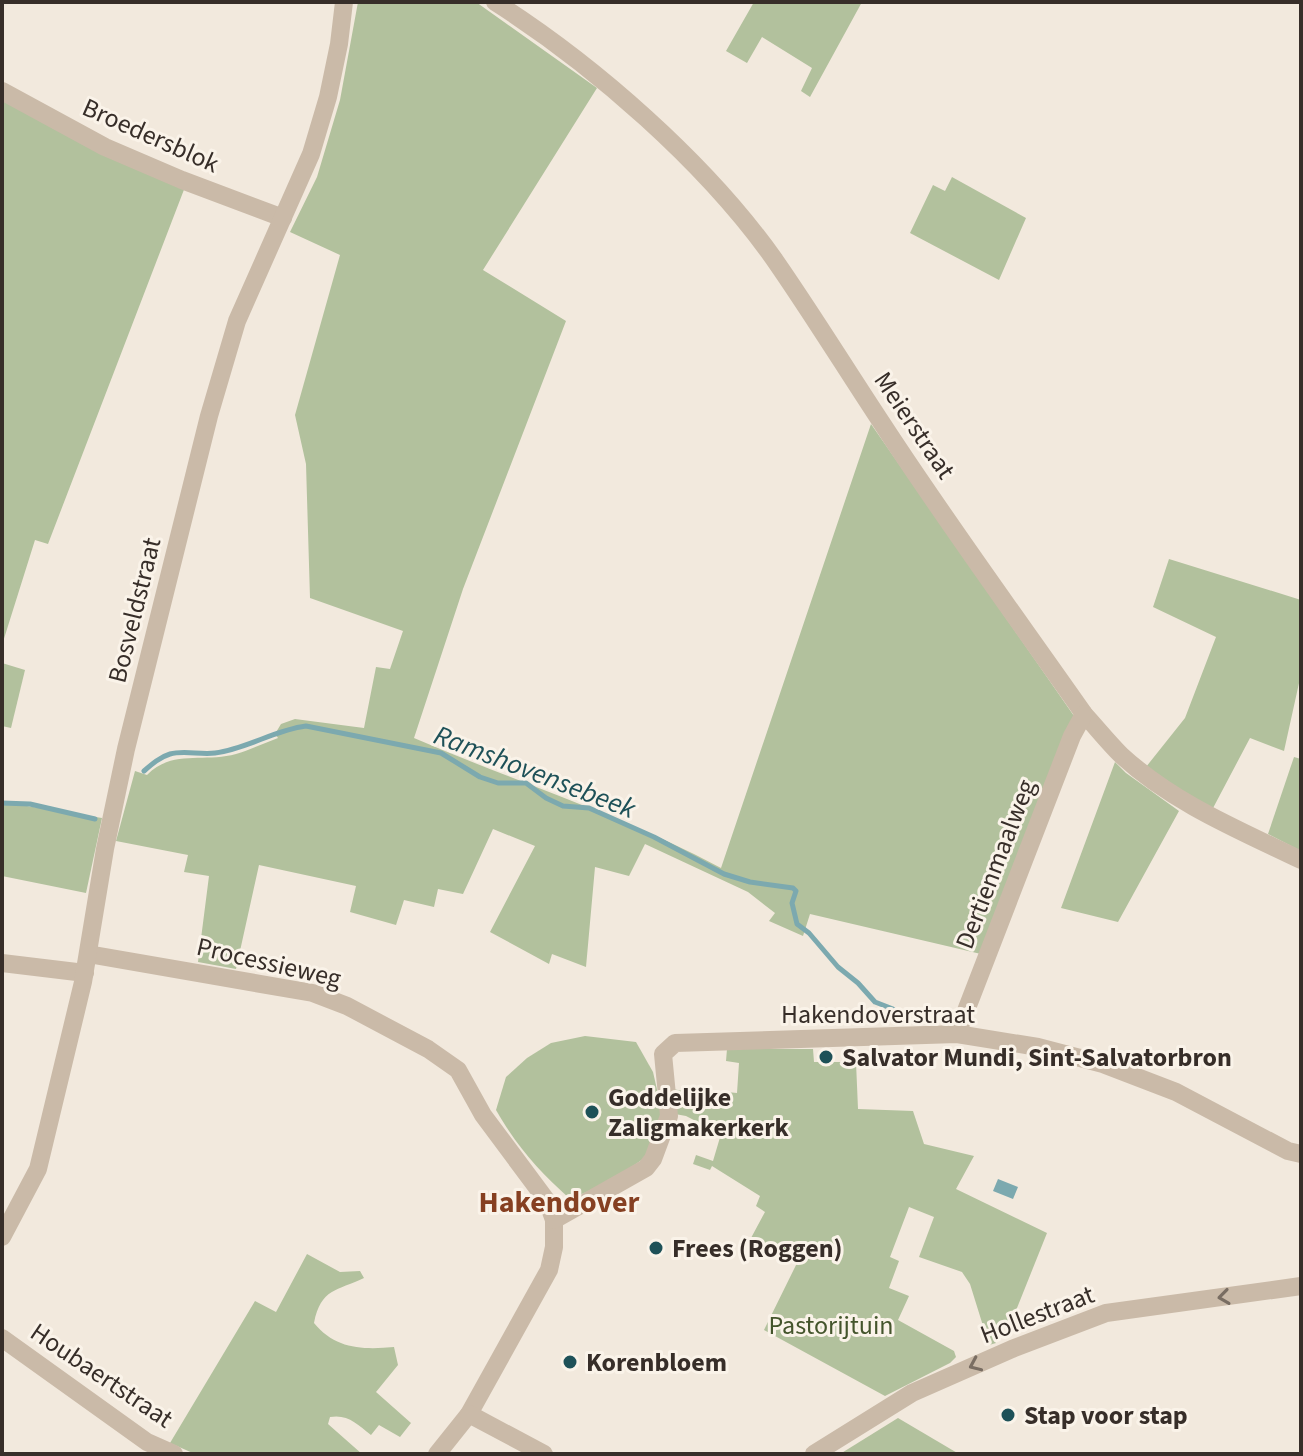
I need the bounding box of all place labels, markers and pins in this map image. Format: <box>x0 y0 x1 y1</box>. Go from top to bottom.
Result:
place label: Salvator Mundi, Sint-Salvatorbron <box>842 1039 1232 1076</box>
marker: Salvator Mundi, Sint-Salvatorbron <box>817 1048 835 1066</box>
place label: Goddelijke Zaligmakerkerk <box>608 1079 790 1146</box>
marker: Goddelijke Zaligmakerkerk <box>583 1103 601 1121</box>
place label: Frees (Roggen) <box>672 1230 842 1267</box>
marker: Frees (Roggen) <box>647 1239 665 1257</box>
place label: Korenbloem <box>586 1344 727 1381</box>
marker: Korenbloem <box>561 1353 579 1371</box>
place label: Stap voor stap <box>1024 1397 1188 1434</box>
marker: Stap voor stap <box>999 1406 1017 1424</box>

